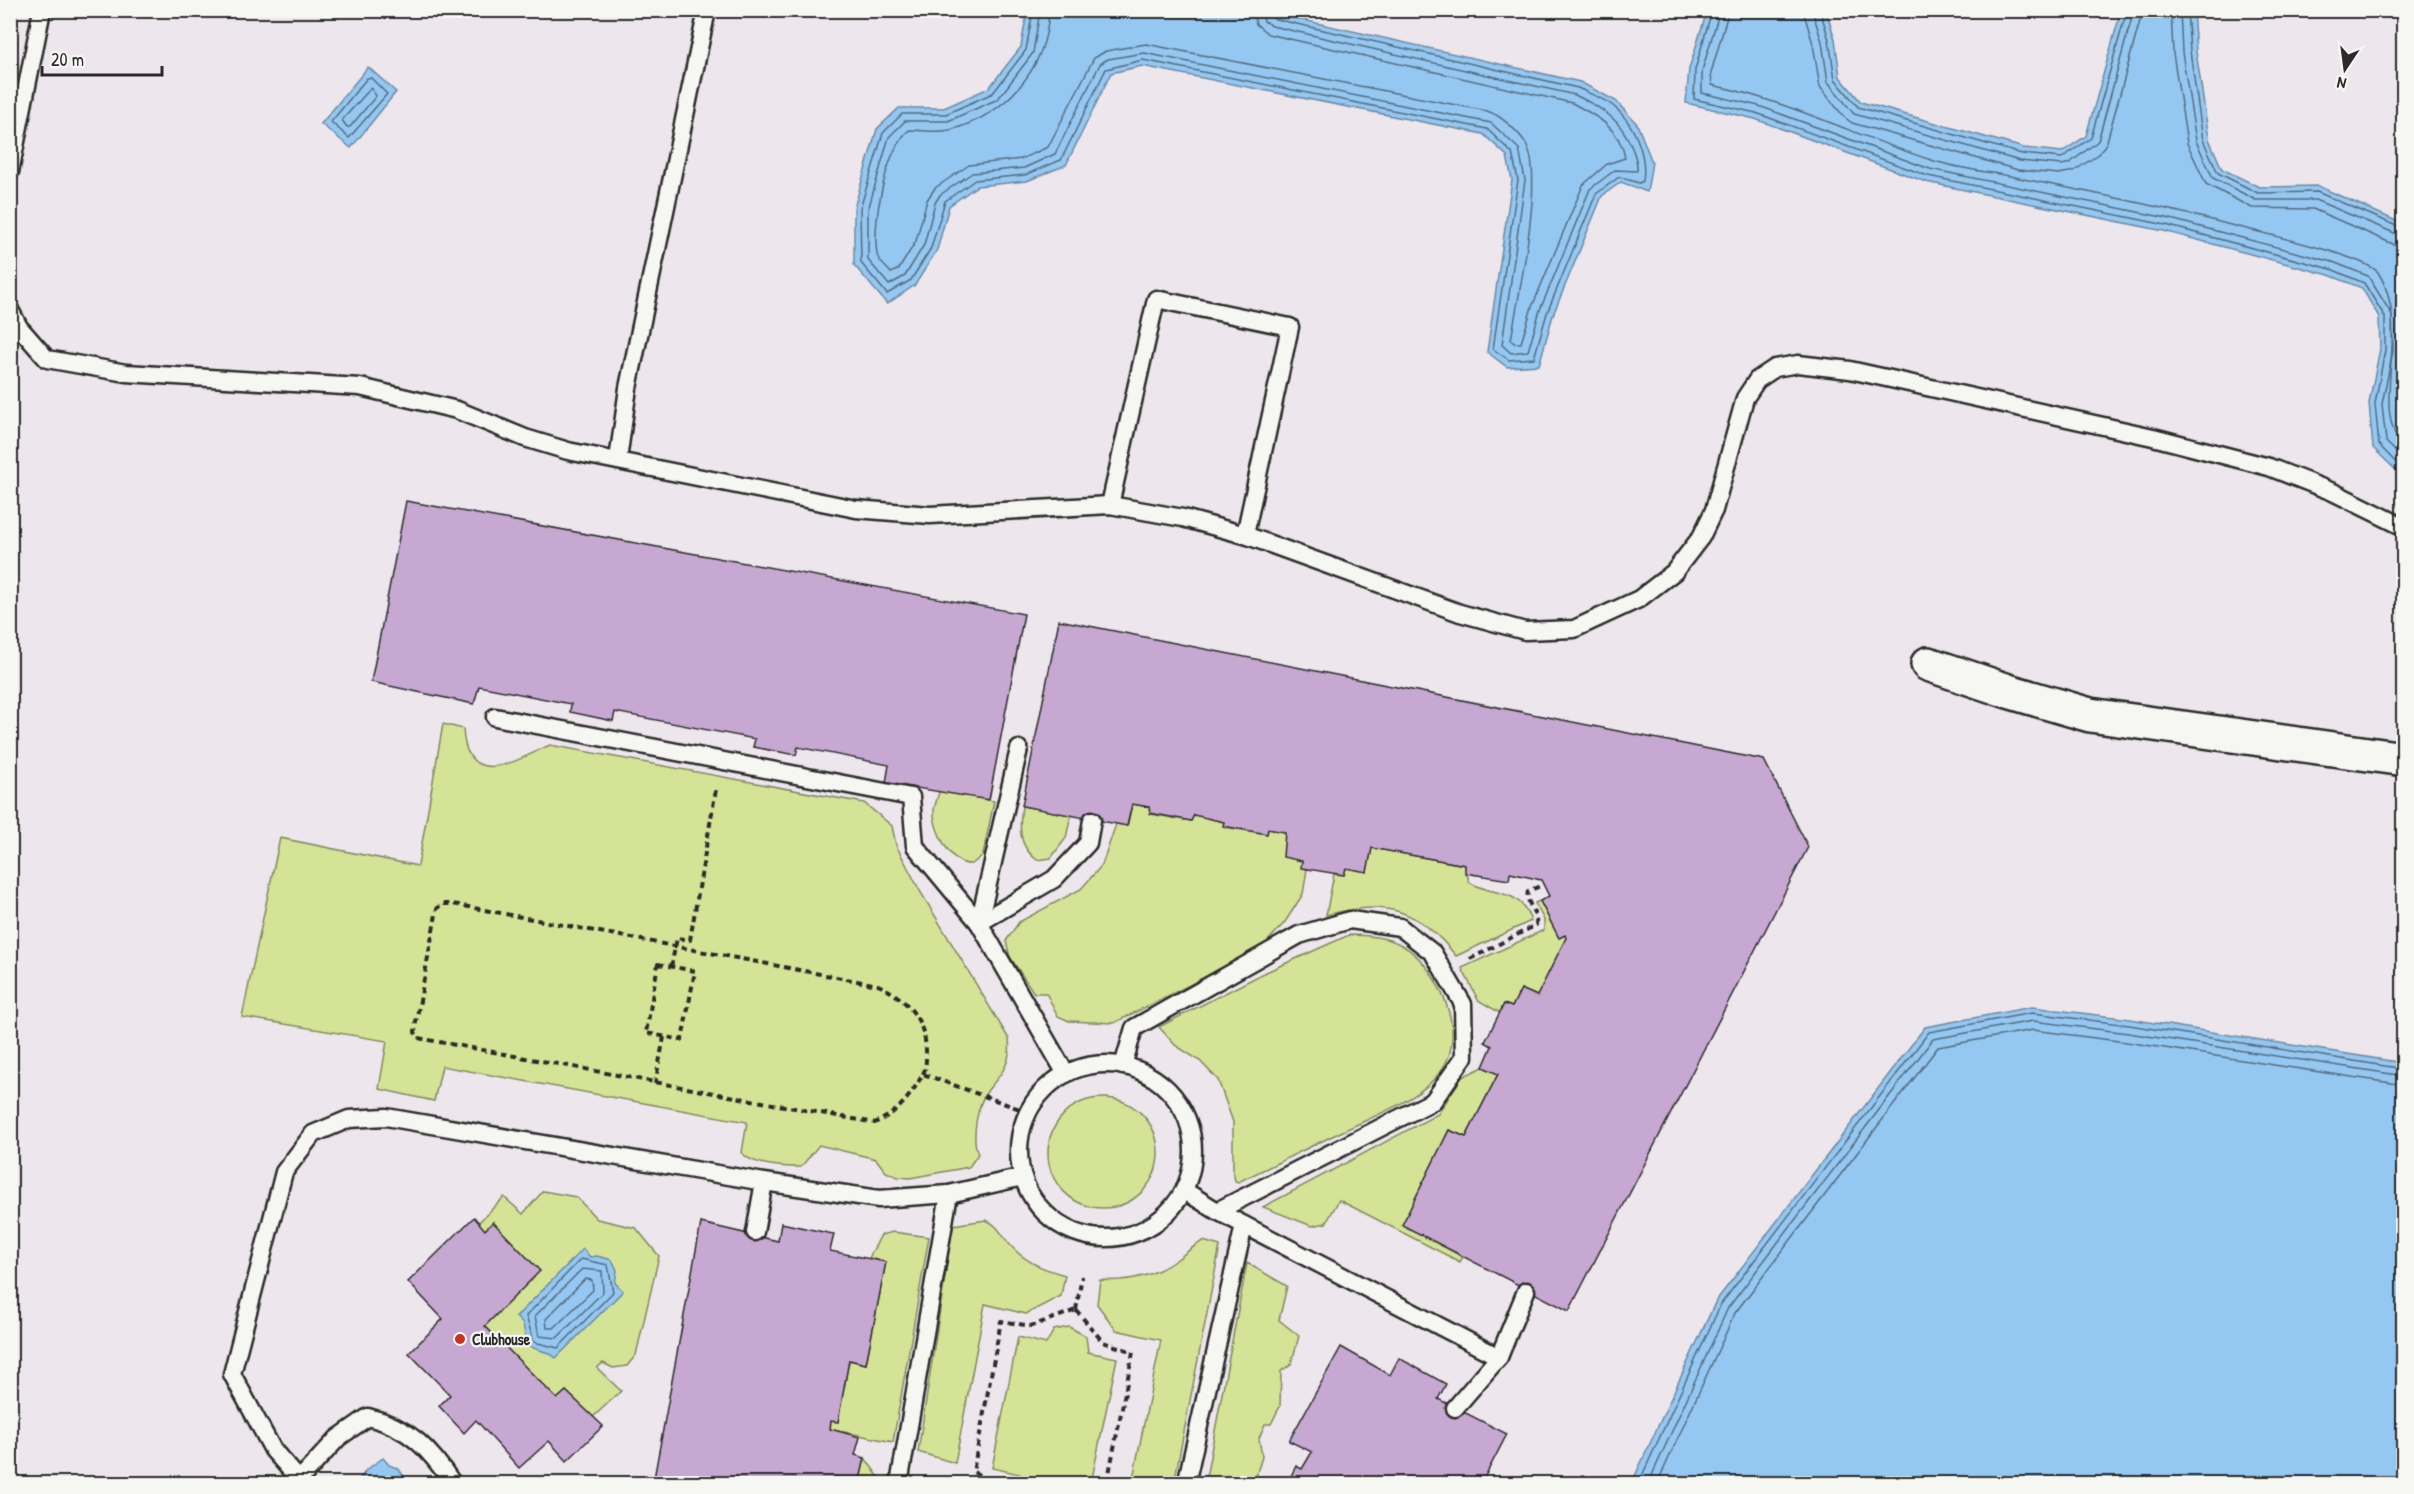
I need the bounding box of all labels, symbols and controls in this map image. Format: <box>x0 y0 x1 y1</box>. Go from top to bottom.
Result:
scale bar <box>42 39 162 77</box>
north arrow <box>2315 39 2375 99</box>
text: 20 m <box>51 47 84 72</box>
text: N <box>2335 72 2348 95</box>
place label: Clubhouse <box>472 1328 531 1350</box>
marker: Clubhouse <box>453 1332 467 1346</box>

